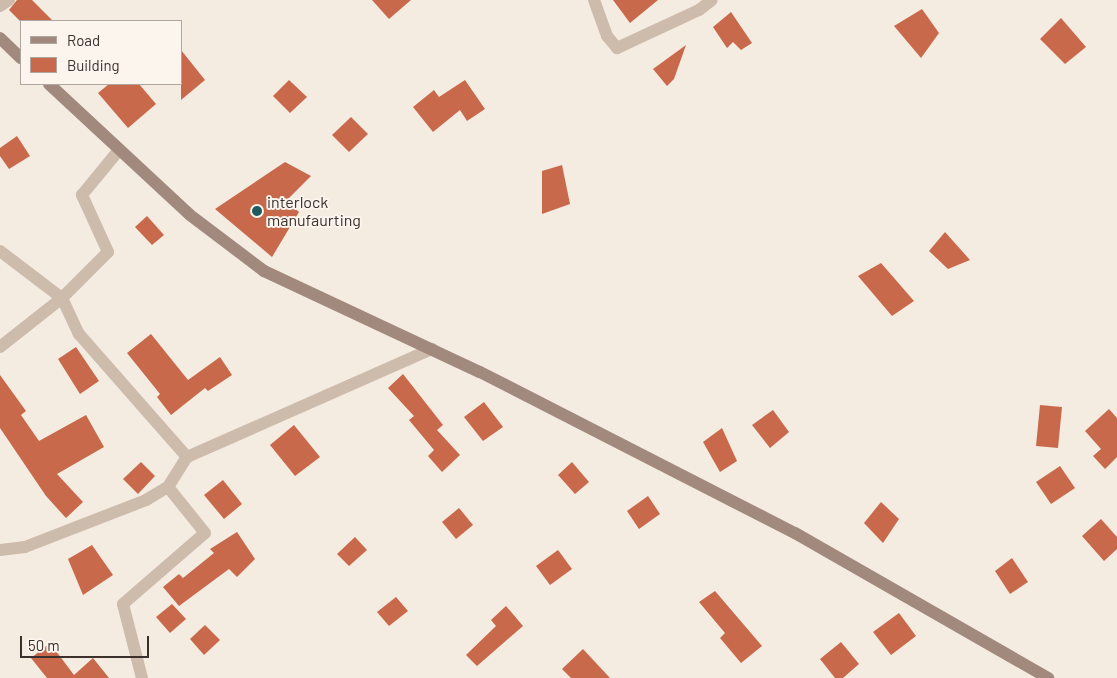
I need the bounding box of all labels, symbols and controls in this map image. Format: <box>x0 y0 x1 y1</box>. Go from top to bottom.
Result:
legend <box>20 20 182 85</box>
text: Road <box>67 31 100 49</box>
text: Building <box>67 56 120 74</box>
place label: interlock manufaurting <box>267 192 361 230</box>
marker: interlock manufaurting <box>251 205 263 217</box>
scale bar <box>22 626 151 658</box>
text: 50 m <box>28 636 60 654</box>

